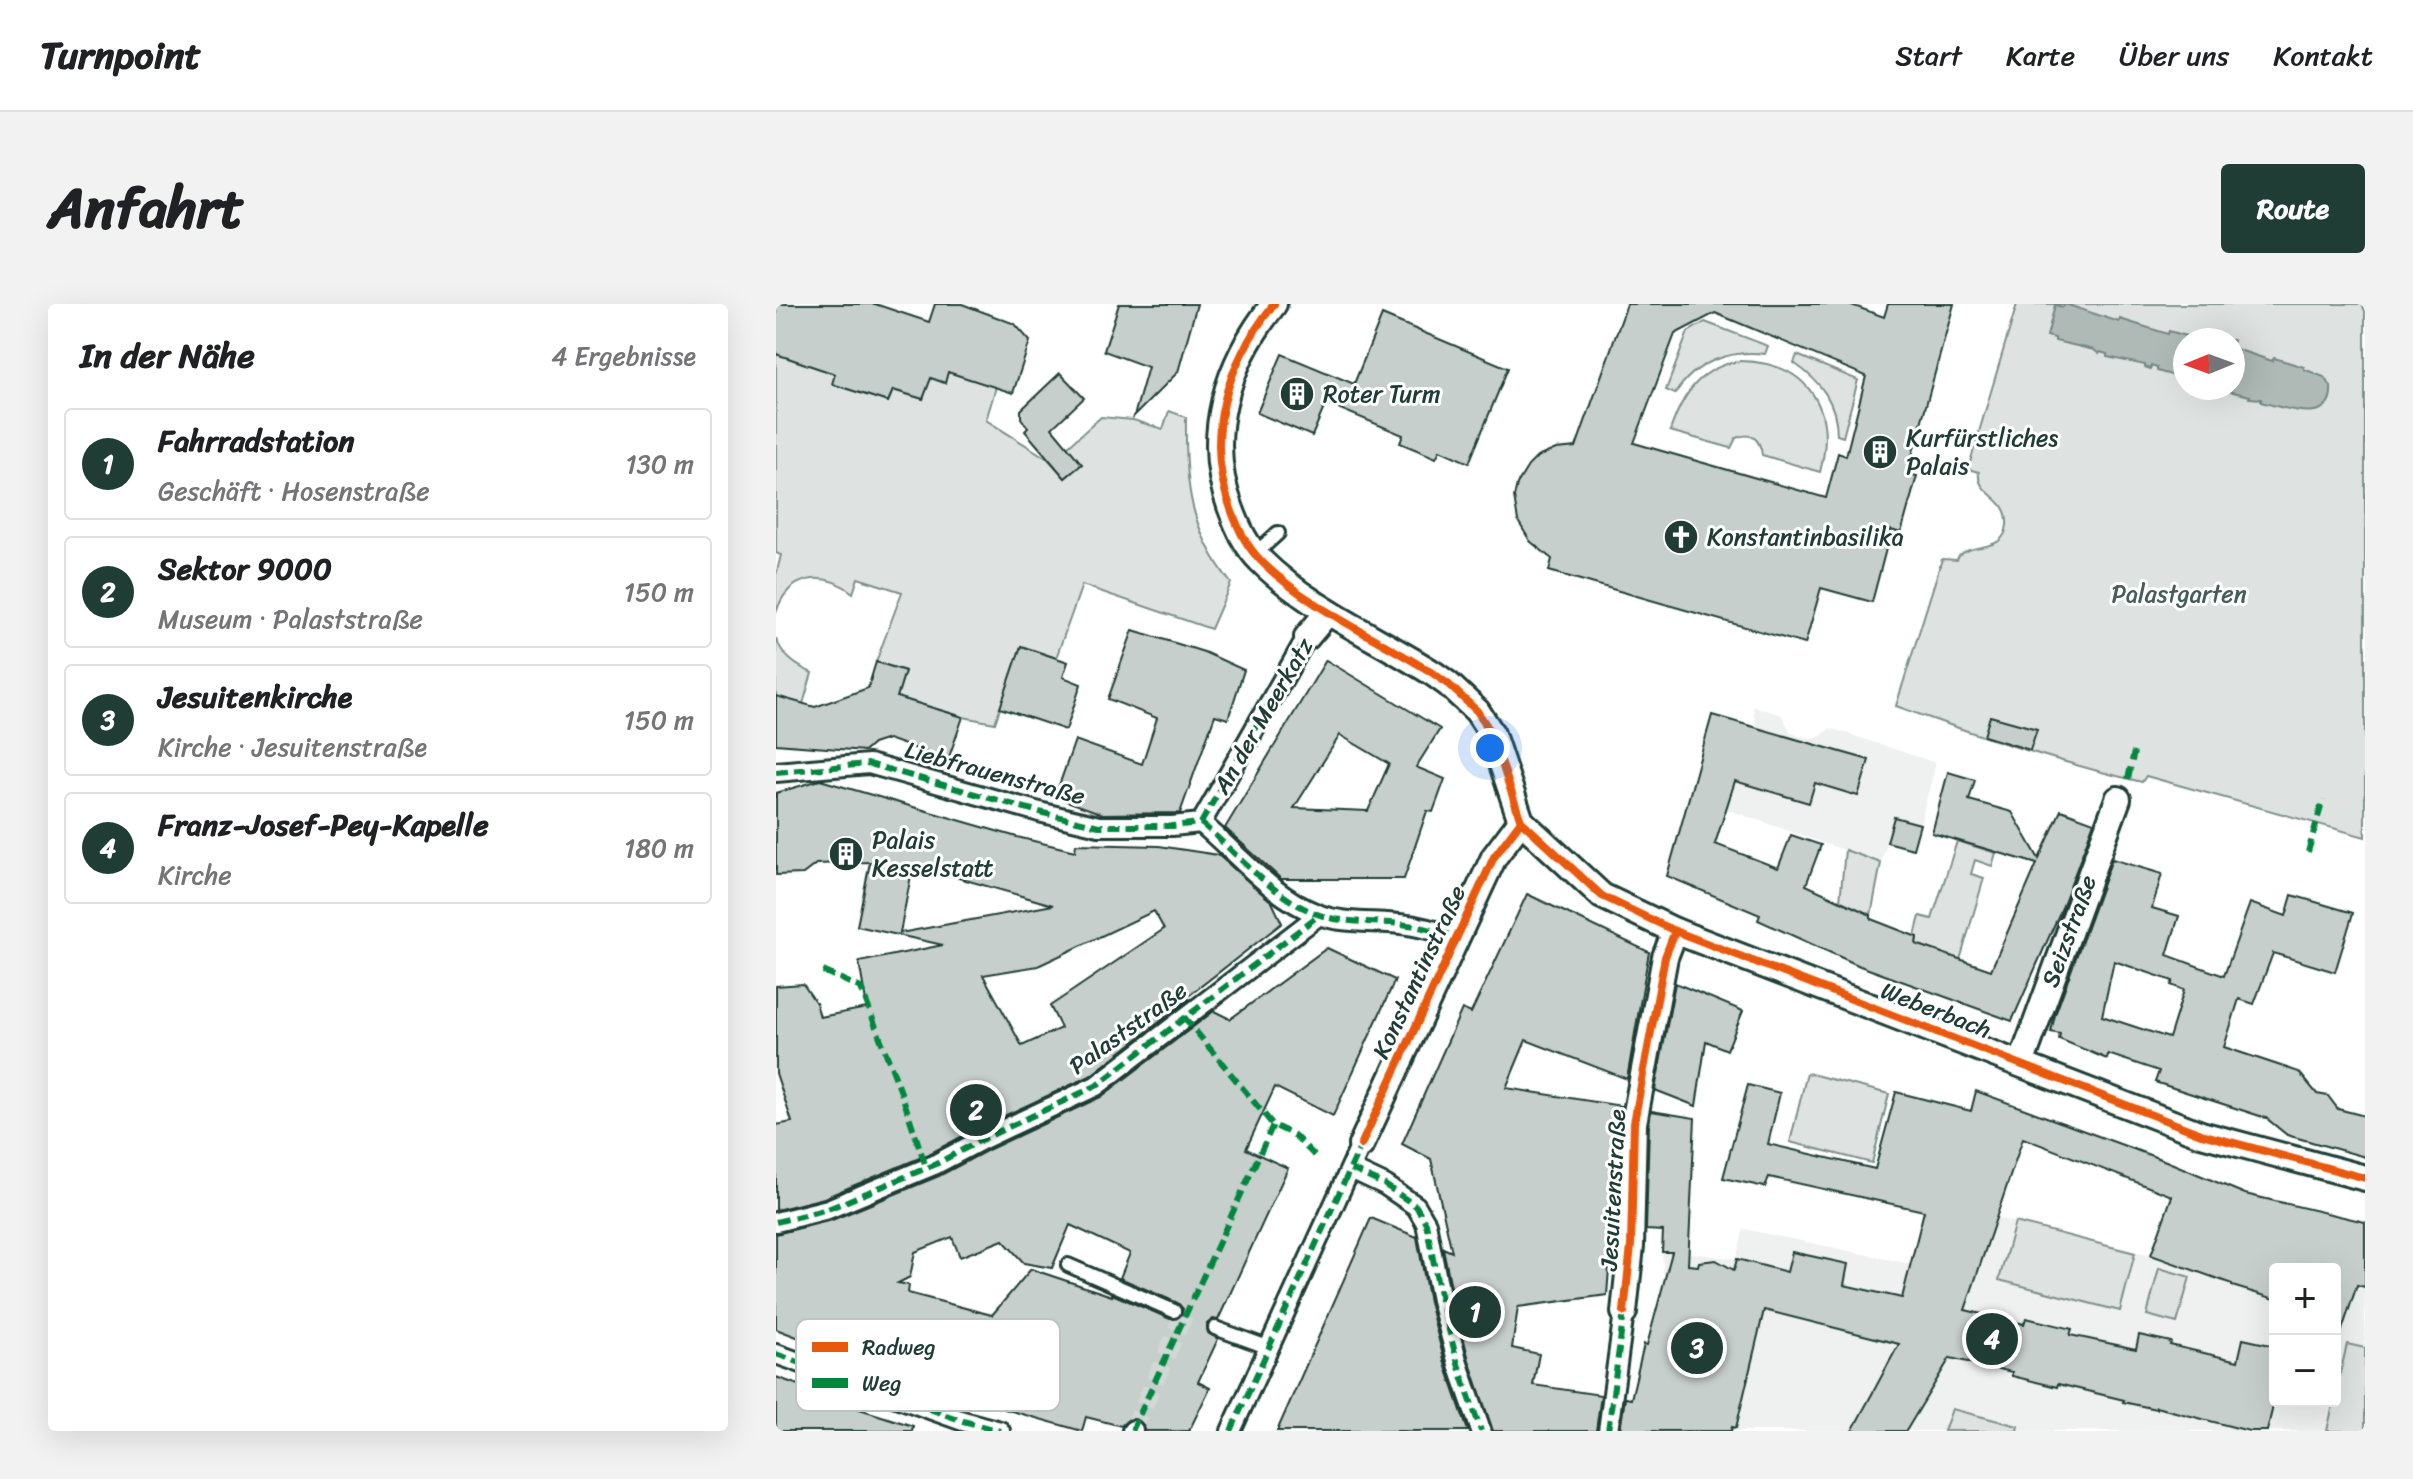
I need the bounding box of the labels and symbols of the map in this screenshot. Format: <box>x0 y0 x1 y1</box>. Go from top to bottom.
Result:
north arrow <box>2173 328 2245 400</box>
place label: Roter Turm <box>1323 373 1440 415</box>
building icon: Roter Turm <box>1278 375 1316 413</box>
place label: Kurfürstliches Palais <box>1906 417 2058 487</box>
building icon: Kurfürstliches Palais <box>1861 433 1899 471</box>
place label: Konstantinbasilika <box>1707 516 1904 558</box>
church icon: Konstantinbasilika <box>1662 518 1700 556</box>
park label: Palastgarten <box>2111 573 2247 615</box>
street label: An der Meerkatz <box>1201 629 1325 803</box>
your location <box>1470 728 1510 768</box>
street label: Liebfrauenstraße <box>900 729 1090 817</box>
place label: Palais Kesselstatt <box>872 819 994 889</box>
building icon: Palais Kesselstatt <box>827 835 865 873</box>
street label: Seizstraße <box>2029 869 2109 993</box>
street label: Konstantinstraße <box>1360 878 1478 1066</box>
street label: Palaststraße <box>1060 970 1196 1086</box>
street label: Weberbach <box>1875 970 1997 1050</box>
pin: 2 <box>950 1080 1002 1140</box>
street label: Jesuitenstraße <box>1588 1108 1638 1273</box>
pin: 1 <box>1449 1282 1501 1342</box>
pin: 4 <box>1966 1309 2018 1369</box>
pin: 3 <box>1671 1318 1723 1378</box>
legend <box>796 1319 1060 1411</box>
text: Radweg <box>862 1328 936 1367</box>
text: Weg <box>862 1364 901 1403</box>

